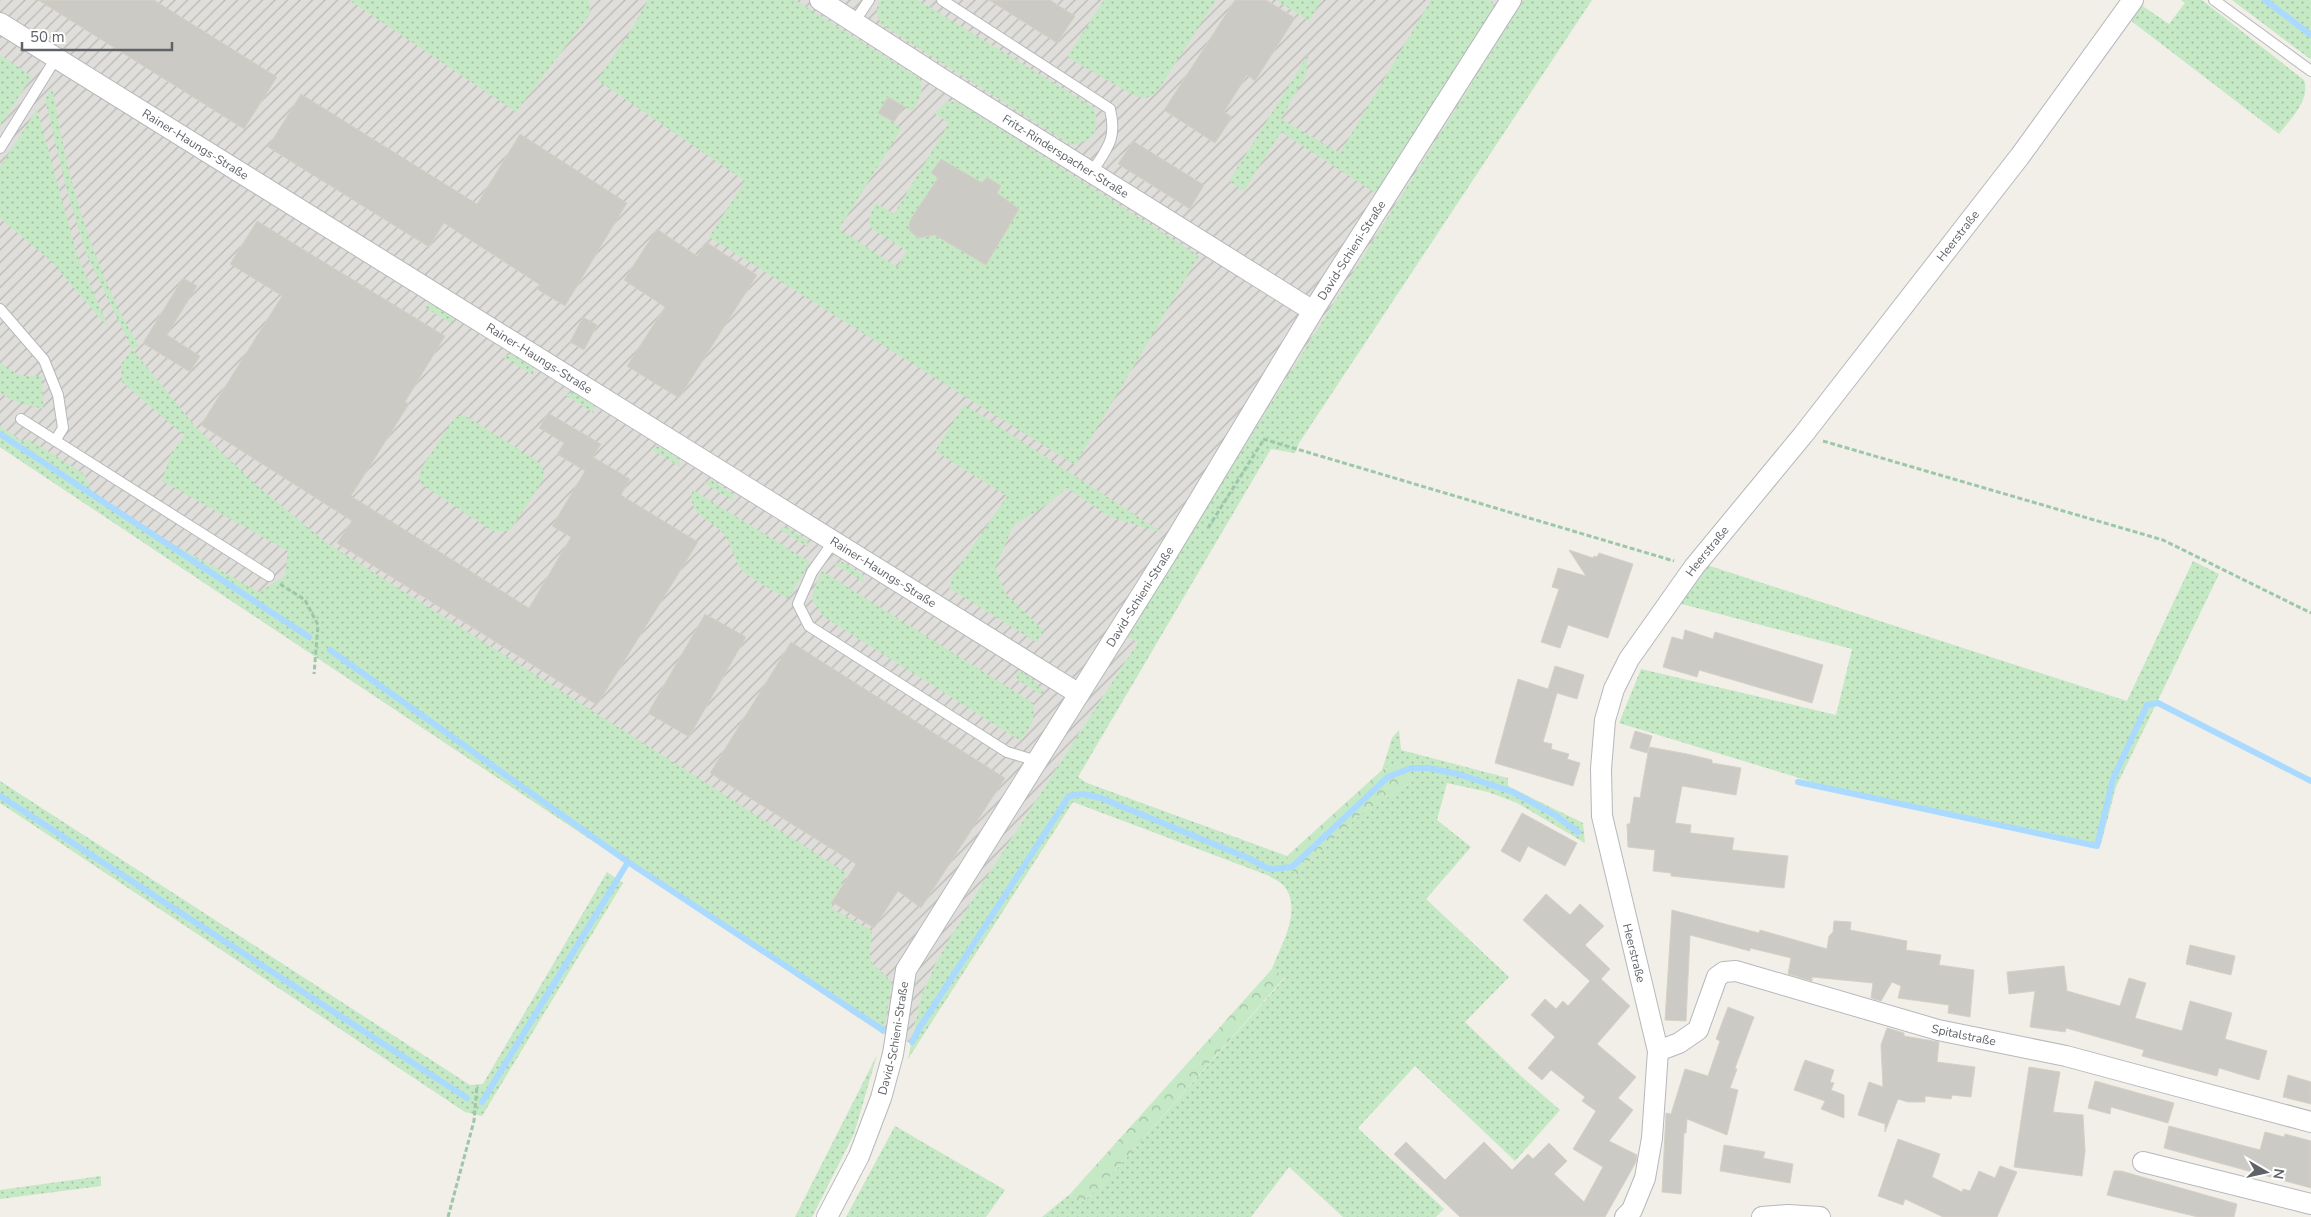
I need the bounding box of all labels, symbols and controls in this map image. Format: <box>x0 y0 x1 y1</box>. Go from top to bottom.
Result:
scale bar <box>22 20 172 52</box>
text: 50 m <box>30 27 65 47</box>
street label: Rainer-Haungs-Straße <box>139 105 251 184</box>
street label: Fritz-Rinderspacher-Straße <box>999 111 1132 202</box>
street label: David-Schieni-Straße <box>1314 197 1389 303</box>
street label: Heerstraße <box>1933 207 1983 265</box>
street label: Rainer-Haungs-Straße <box>483 319 595 397</box>
street label: Heerstraße <box>1682 523 1732 580</box>
street label: Rainer-Haungs-Straße <box>827 533 939 611</box>
street label: David-Schieni-Straße <box>1103 544 1177 650</box>
street label: Heerstraße <box>1619 922 1649 984</box>
street label: David-Schieni-Straße <box>874 980 912 1097</box>
street label: Spitalstraße <box>1929 1020 1997 1050</box>
north arrow <box>2241 1147 2291 1197</box>
text: N <box>2268 1167 2289 1181</box>

